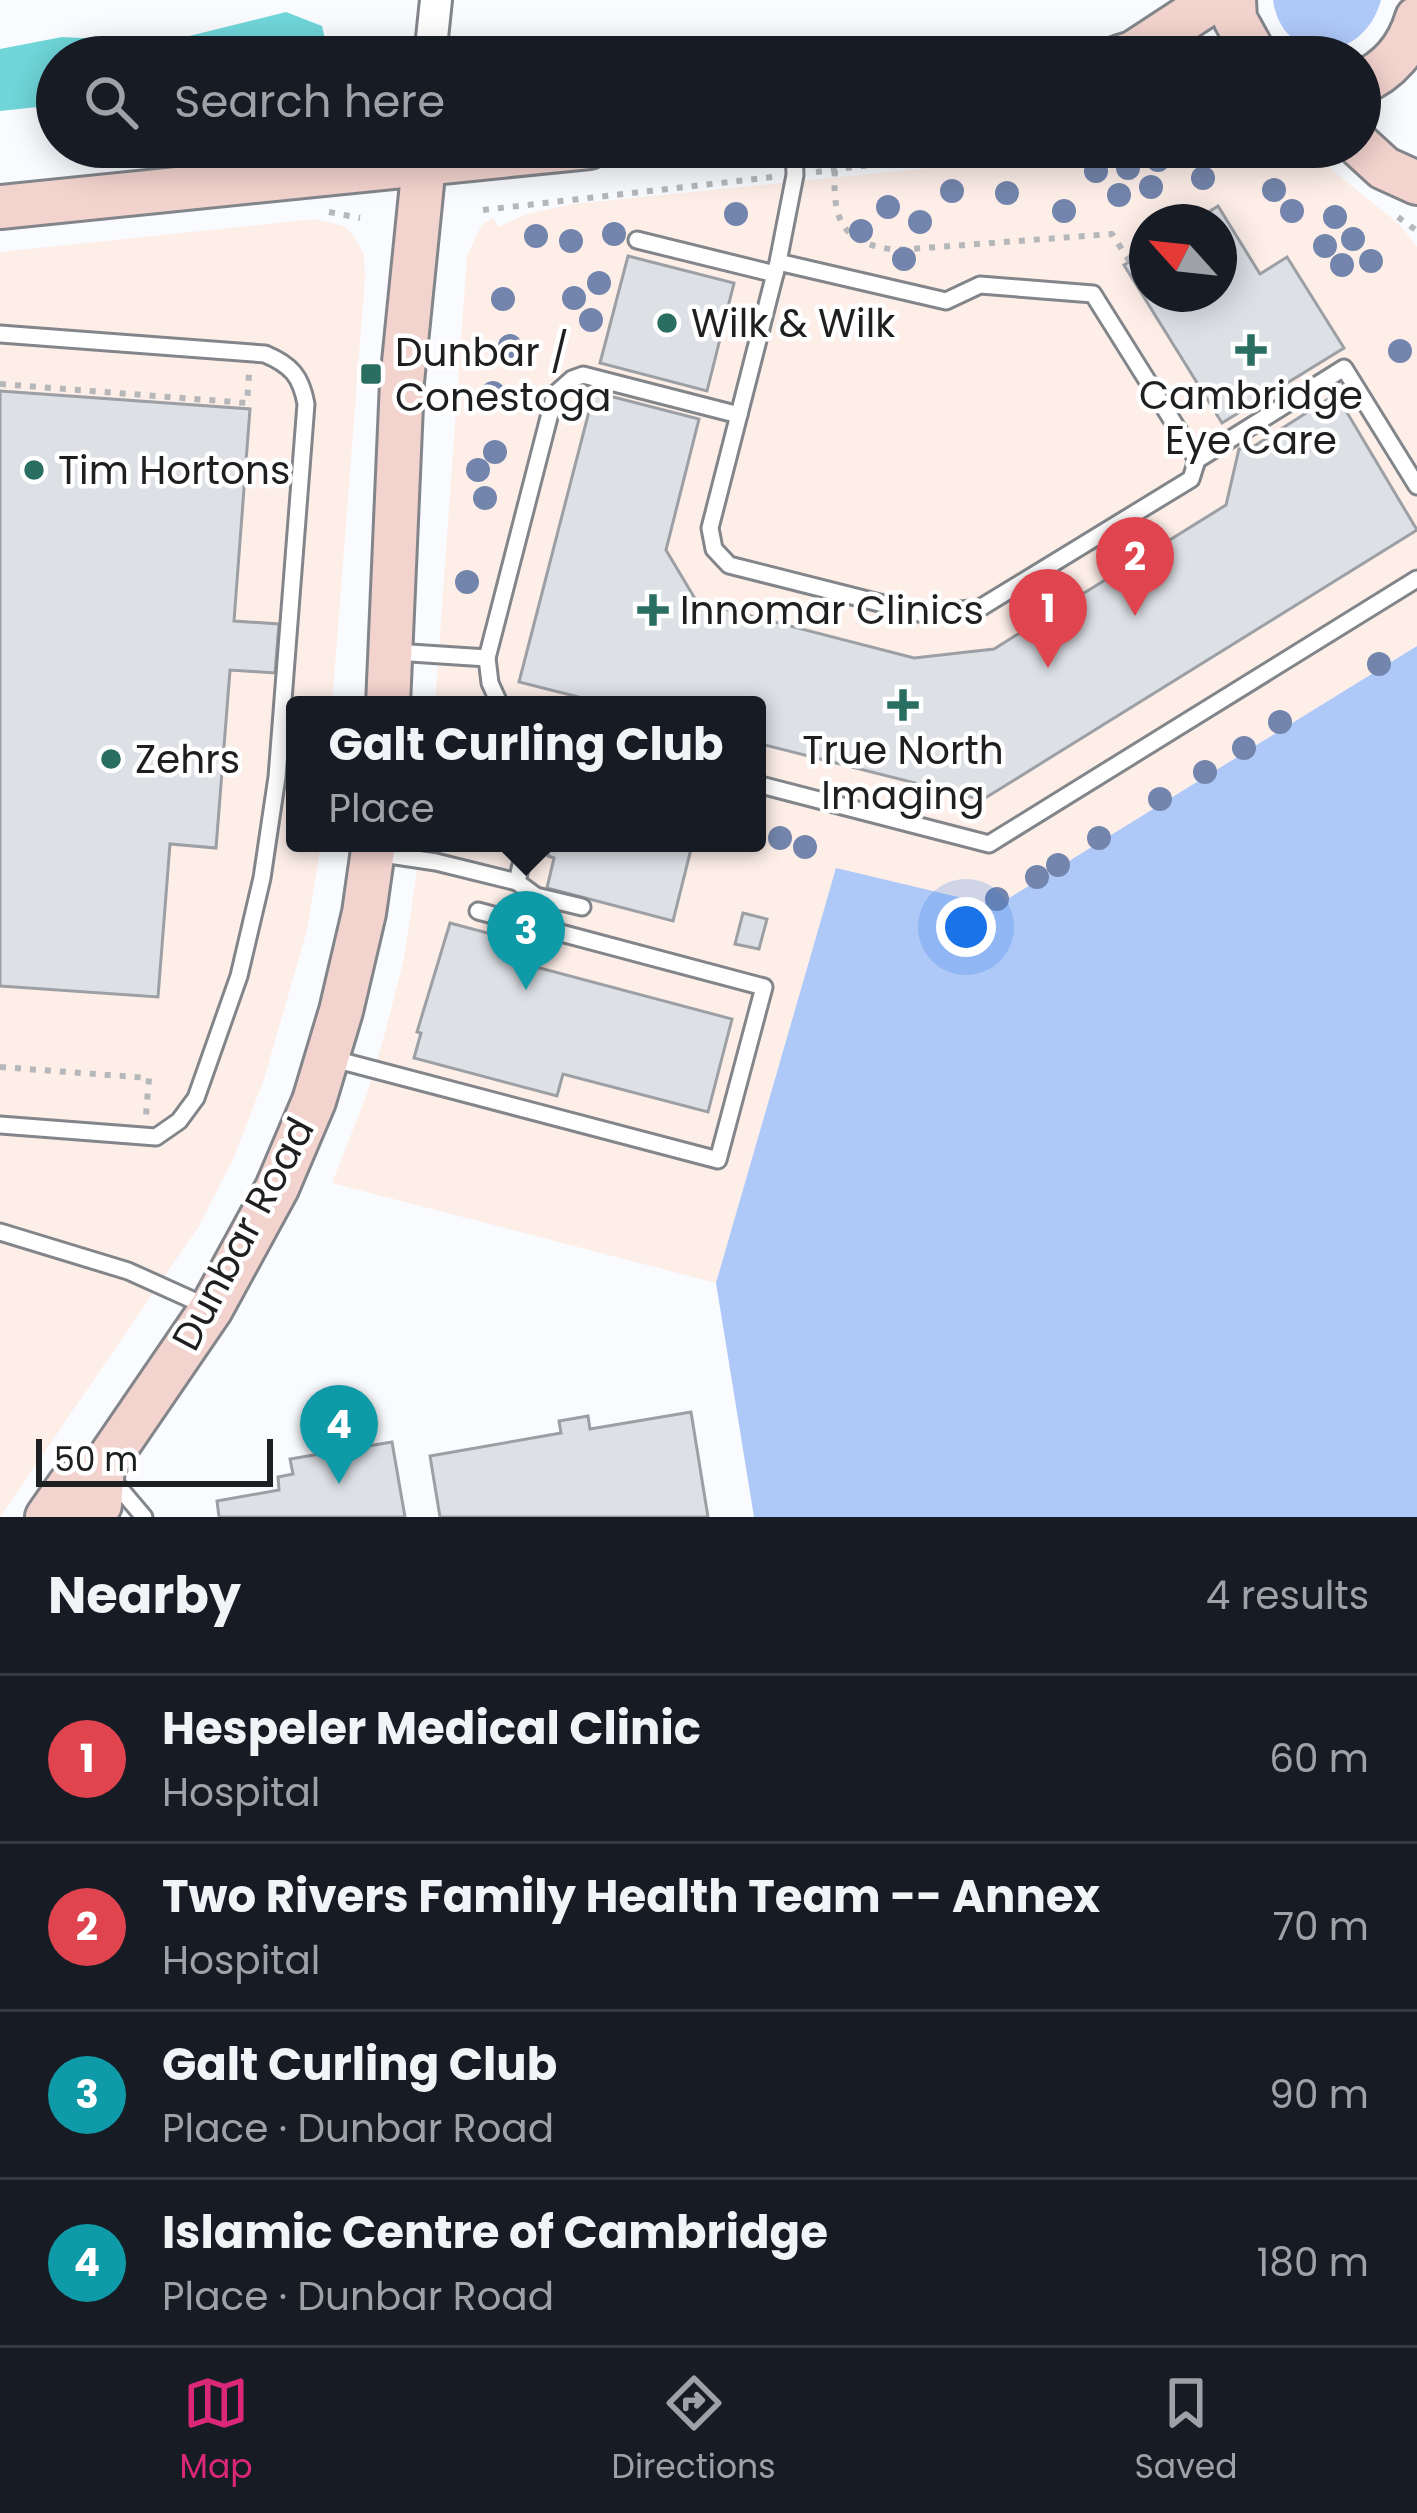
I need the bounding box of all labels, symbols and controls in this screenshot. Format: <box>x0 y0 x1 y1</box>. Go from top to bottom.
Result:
search box <box>36 36 1381 168</box>
icon: search <box>78 69 144 135</box>
text: Search here <box>174 70 445 133</box>
north arrow <box>1129 204 1237 312</box>
place label: Wilk & Wilk <box>691 296 895 351</box>
marker: Wilk & Wilk <box>654 310 680 336</box>
place label: Dunbar / Conestoga <box>395 325 611 425</box>
marker: Cambridge Eye Care <box>1235 334 1267 366</box>
marker: Dunbar / Conestoga <box>358 361 384 387</box>
place label: Cambridge Eye Care <box>1139 368 1363 468</box>
place label: Tim Hortons <box>58 443 290 498</box>
marker: Tim Hortons <box>21 457 47 483</box>
pin: 2 <box>1096 517 1174 616</box>
pin: 1 <box>1009 569 1087 668</box>
place label: Innomar Clinics <box>680 583 984 638</box>
marker: Innomar Clinics <box>637 594 669 626</box>
marker: True North Imaging <box>887 689 919 721</box>
popup <box>286 696 766 852</box>
text: Galt Curling Club <box>328 713 724 776</box>
place label: True North Imaging <box>802 723 1004 823</box>
place label: Zehrs <box>135 732 240 787</box>
marker: Zehrs <box>98 746 124 772</box>
text: Place <box>328 781 435 836</box>
pin: 3 <box>487 891 565 990</box>
your location <box>936 897 996 957</box>
street label: Dunbar Road <box>158 1108 328 1360</box>
pin: 4 <box>300 1385 378 1484</box>
scale bar <box>36 1433 273 1486</box>
text: 50 m <box>54 1436 138 1483</box>
text: Nearby <box>48 1559 241 1631</box>
text: 4 results <box>1206 1568 1369 1623</box>
text: Hespeler Medical Clinic <box>162 1697 701 1760</box>
text: 1 <box>80 1731 94 1786</box>
text: 60 m <box>1269 1731 1369 1786</box>
text: Hospital <box>162 1765 320 1820</box>
text: Two Rivers Family Health Team -- Annex <box>162 1865 1100 1928</box>
text: 2 <box>76 1899 98 1954</box>
text: 70 m <box>1273 1899 1369 1954</box>
text: Hospital <box>162 1933 320 1988</box>
text: Galt Curling Club <box>162 2033 557 2096</box>
text: 3 <box>75 2067 99 2122</box>
text: 90 m <box>1269 2067 1369 2122</box>
text: Place · Dunbar Road <box>162 2101 554 2156</box>
text: Islamic Centre of Cambridge <box>162 2201 828 2264</box>
text: 4 <box>74 2235 100 2290</box>
text: 180 m <box>1257 2235 1369 2290</box>
text: Place · Dunbar Road <box>162 2269 554 2324</box>
tab: Map <box>180 2370 253 2492</box>
tab: Directions <box>612 2370 775 2492</box>
tab: Saved <box>1135 2370 1237 2492</box>

